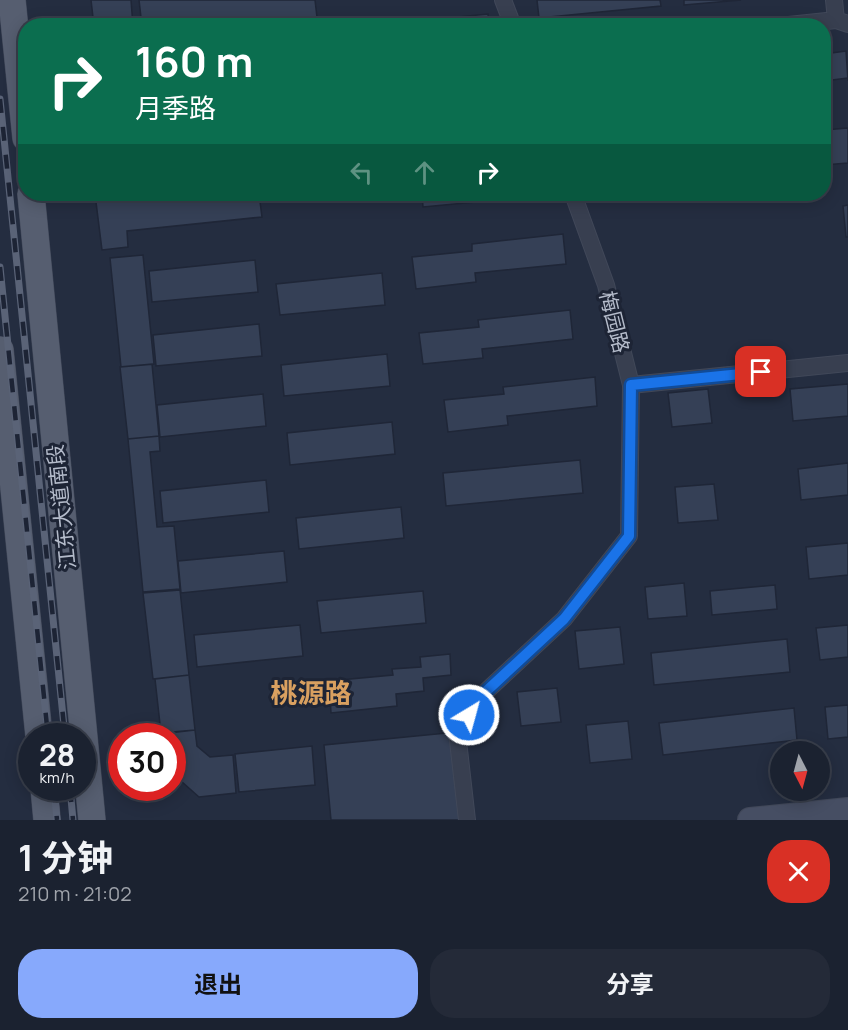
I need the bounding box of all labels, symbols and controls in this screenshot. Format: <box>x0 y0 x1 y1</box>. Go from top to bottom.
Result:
text: 160 m <box>135 32 253 90</box>
icon: right <box>36 42 114 120</box>
text: 月季路 <box>135 89 216 126</box>
icon: left <box>345 156 378 189</box>
icon: ahead <box>408 156 441 189</box>
icon: right <box>471 156 504 189</box>
street label: 梅园路 <box>594 288 636 356</box>
pin <box>735 346 786 397</box>
icon: arrive <box>744 355 777 388</box>
street label: 江东大道南段 <box>40 443 82 571</box>
district label: 桃源路 <box>271 674 352 711</box>
position arrow <box>437 683 501 747</box>
speed limit sign: 30 <box>108 723 186 801</box>
text: 28 <box>39 734 75 775</box>
north arrow <box>770 741 830 801</box>
map controls <box>770 741 830 801</box>
text: km/h <box>40 767 74 788</box>
text: 1 分钟 <box>18 833 113 882</box>
button: close <box>767 840 830 903</box>
text: 210 m · 21:02 <box>18 880 132 907</box>
button: 退出 <box>18 949 418 1018</box>
button: 分享 <box>430 949 830 1018</box>

